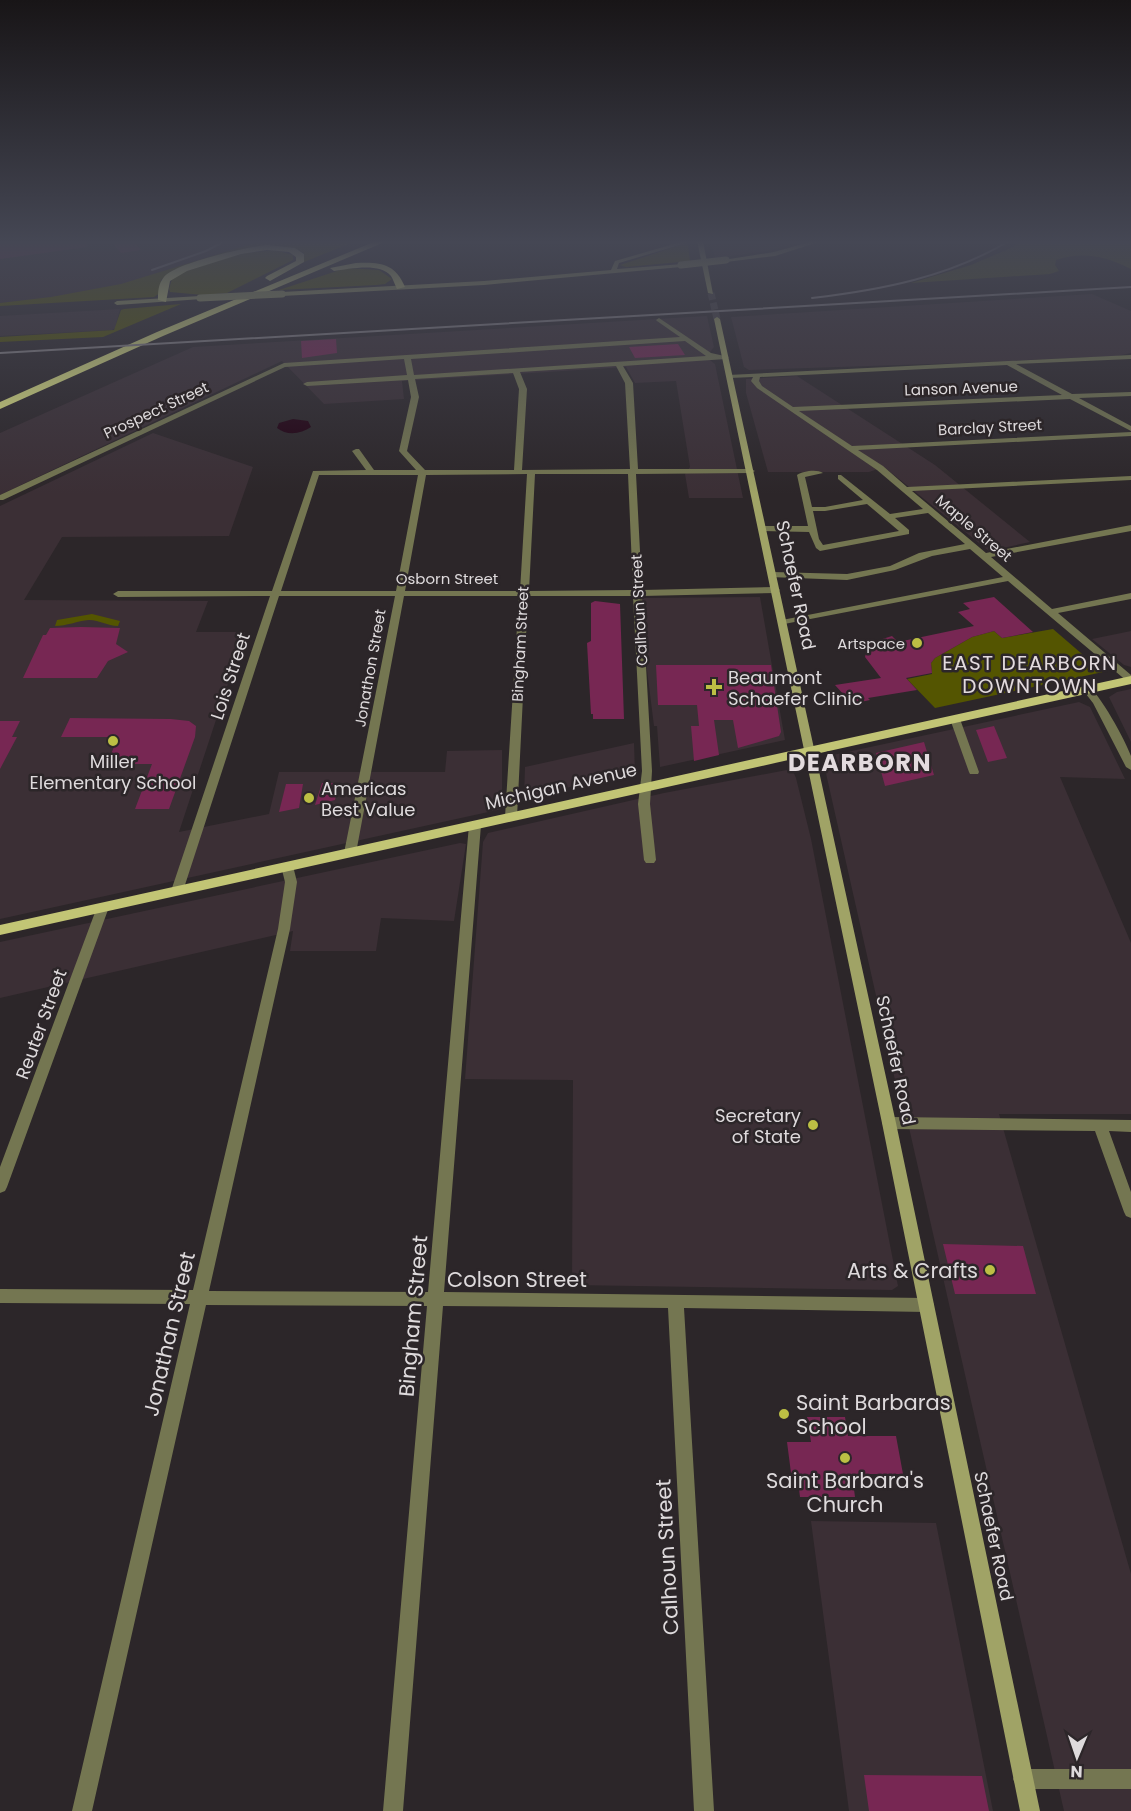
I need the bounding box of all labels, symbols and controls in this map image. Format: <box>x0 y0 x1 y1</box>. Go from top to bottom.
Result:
street label: Prospect Street <box>100 376 212 444</box>
street label: Lanson Avenue <box>904 376 1018 400</box>
street label: Barclay Street <box>937 414 1043 440</box>
street label: Maple Street <box>931 490 1017 566</box>
street label: Schaefer Road <box>770 518 822 652</box>
street label: Calhoun Street <box>626 554 652 666</box>
street label: Osborn Street <box>396 568 498 589</box>
street label: Bingham Street <box>506 586 534 702</box>
street label: Jonathon Street <box>349 607 391 729</box>
street label: Lois Street <box>204 629 256 723</box>
place label: Artspace <box>837 633 905 654</box>
marker: Artspace <box>910 636 924 650</box>
district label: EAST DEARBORN DOWNTOWN <box>942 649 1118 700</box>
place label: Beaumont Schaefer Clinic <box>728 665 863 711</box>
marker: Beaumont Schaefer Clinic <box>705 678 723 696</box>
marker: Miller Elementary School <box>106 734 120 748</box>
district label: DEARBORN <box>788 746 932 779</box>
place label: Miller Elementary School <box>30 749 196 795</box>
street label: Michigan Avenue <box>483 756 639 816</box>
place label: Americas Best Value <box>321 776 415 822</box>
marker: Americas Best Value <box>302 791 316 805</box>
street label: Reuter Street <box>9 965 73 1083</box>
street label: Schaefer Road <box>870 993 922 1127</box>
place label: Secretary of State <box>715 1103 801 1149</box>
marker: Secretary of State <box>806 1118 820 1132</box>
street label: Bingham Street <box>391 1234 435 1398</box>
street label: Jonathan Street <box>136 1249 202 1419</box>
place label: Arts & Crafts <box>847 1256 978 1285</box>
marker: Arts & Crafts <box>983 1263 997 1277</box>
street label: Colson Street <box>447 1265 587 1294</box>
place label: Saint Barbaras School <box>796 1388 951 1441</box>
marker: Saint Barbaras School <box>777 1407 791 1421</box>
marker: Saint Barbara's Church <box>838 1451 852 1465</box>
place label: Saint Barbara's Church <box>766 1466 924 1519</box>
street label: Schaefer Road <box>968 1469 1020 1603</box>
street label: Calhoun Street <box>648 1478 686 1636</box>
north arrow <box>1047 1727 1107 1787</box>
text: N <box>1070 1760 1083 1783</box>

